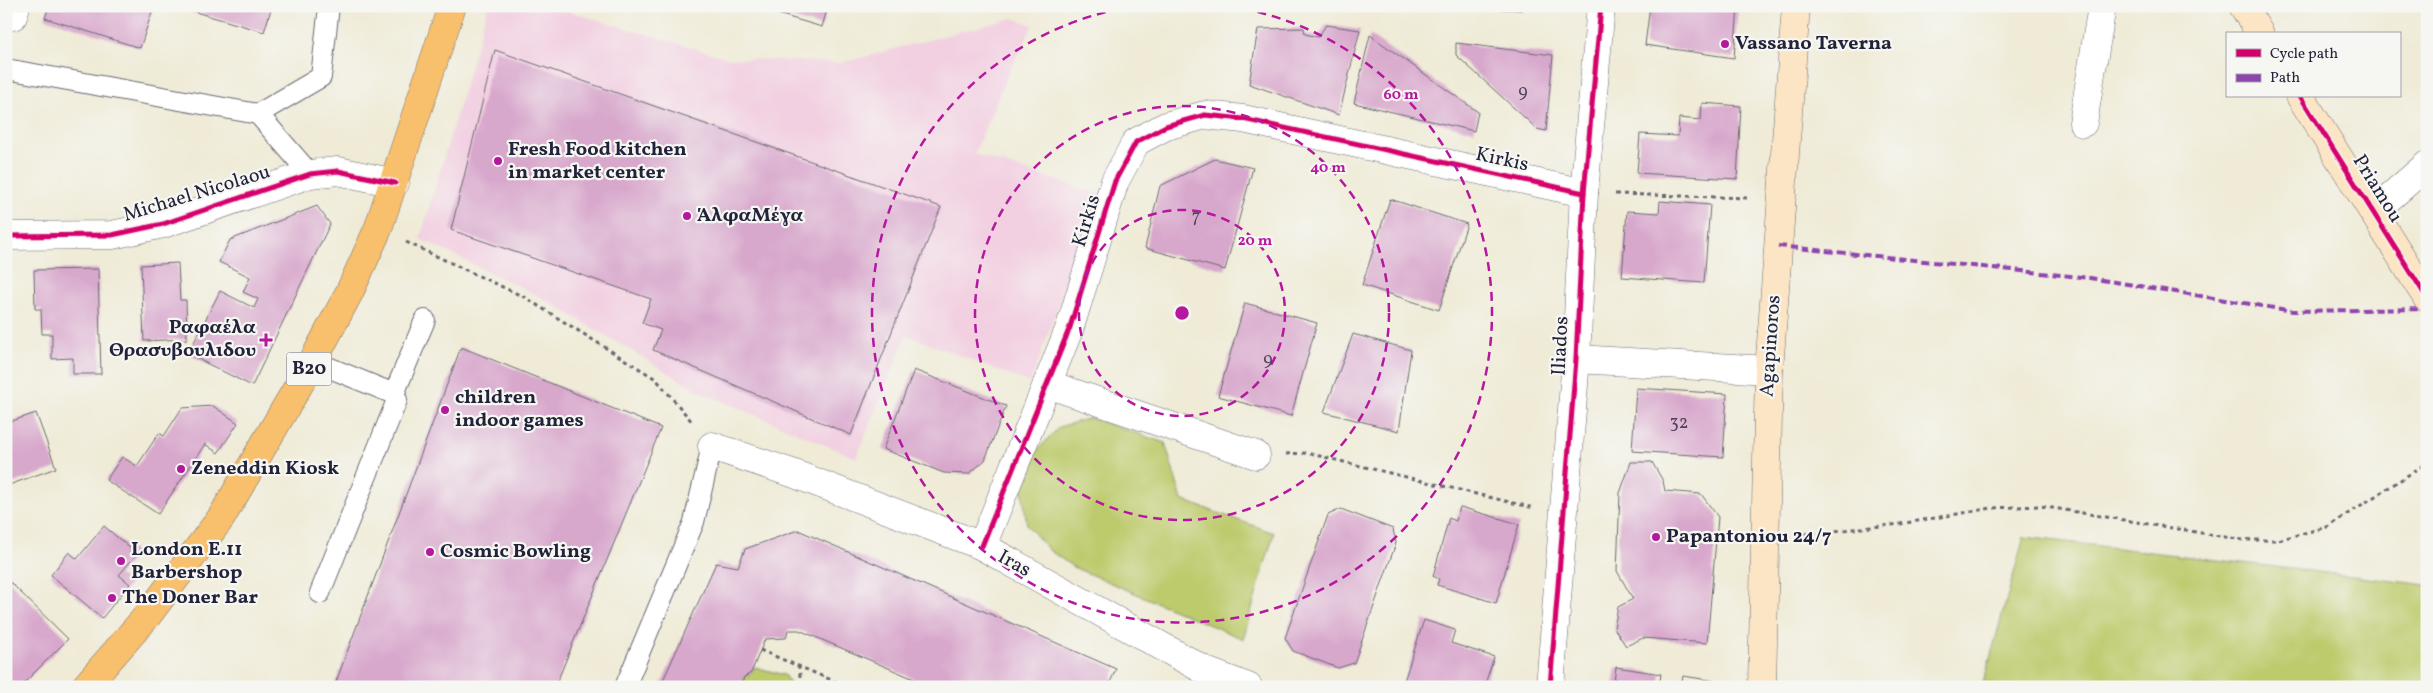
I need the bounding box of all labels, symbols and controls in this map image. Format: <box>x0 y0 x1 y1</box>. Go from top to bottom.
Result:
place label: Vassano Taverna <box>1735 30 1892 58</box>
legend <box>2226 32 2400 98</box>
marker: Vassano Taverna <box>1719 38 1731 50</box>
text: Cycle path <box>2270 44 2338 65</box>
text: Path <box>2270 68 2300 89</box>
house number: 9 <box>1518 80 1528 105</box>
text: 60 m <box>1384 85 1419 106</box>
place label: Fresh Food kitchen in market center <box>508 136 687 187</box>
street label: Kirkis <box>1473 141 1531 179</box>
street label: Priamou <box>2345 150 2409 228</box>
marker: Fresh Food kitchen in market center <box>492 155 504 167</box>
street label: Michael Nicolaou <box>120 158 274 230</box>
text: 40 m <box>1310 158 1346 179</box>
street label: Kirkis <box>1066 191 1108 251</box>
place label: ΆλφαΜέγα <box>697 202 803 230</box>
house number: 7 <box>1192 205 1200 230</box>
marker: ΆλφαΜέγα <box>681 210 693 222</box>
text: 20 m <box>1238 231 1273 252</box>
street label: Agapinoros <box>1753 294 1789 398</box>
centre of rings <box>1173 304 1191 322</box>
place label: Ραφαέλα Θρασυβουλιδου <box>109 314 256 365</box>
street label: Iliados <box>1545 316 1577 376</box>
marker: Ραφαέλα Θρασυβουλιδου <box>260 334 272 346</box>
house number: 9 <box>1263 348 1273 373</box>
road number: B20 <box>286 352 332 386</box>
place label: children indoor games <box>455 384 584 435</box>
marker: children indoor games <box>439 404 451 416</box>
house number: 32 <box>1670 411 1688 436</box>
place label: Zeneddin Kiosk <box>191 455 339 483</box>
marker: Zeneddin Kiosk <box>175 463 187 475</box>
place label: Papantoniou 24/7 <box>1666 523 1831 551</box>
marker: Papantoniou 24/7 <box>1650 531 1662 543</box>
place label: London E.11 Barbershop <box>131 536 242 587</box>
place label: Cosmic Bowling <box>440 538 591 566</box>
street label: Iras <box>992 544 1036 584</box>
marker: Cosmic Bowling <box>424 546 436 558</box>
marker: London E.11 Barbershop <box>115 555 127 567</box>
place label: The Doner Bar <box>122 584 259 612</box>
marker: The Doner Bar <box>106 592 118 604</box>

